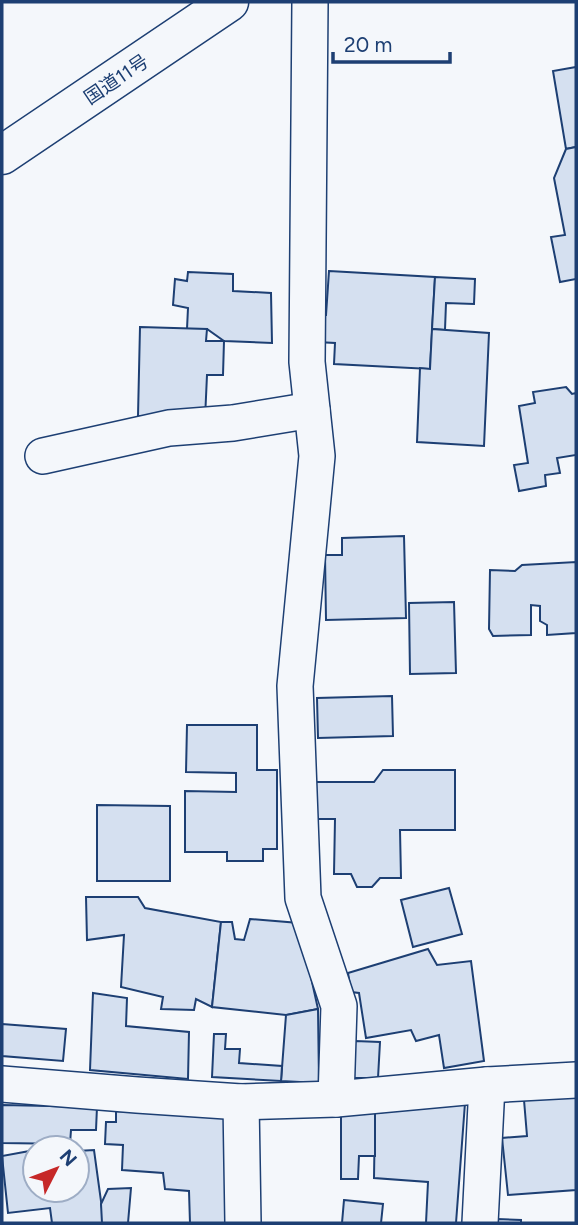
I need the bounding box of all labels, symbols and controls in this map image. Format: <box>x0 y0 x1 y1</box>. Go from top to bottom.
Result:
scale bar <box>333 21 450 65</box>
text: 20 m <box>344 32 392 57</box>
street label: 国道11号 <box>80 50 153 109</box>
north arrow <box>21 1134 91 1204</box>
text: N <box>55 1145 82 1171</box>

